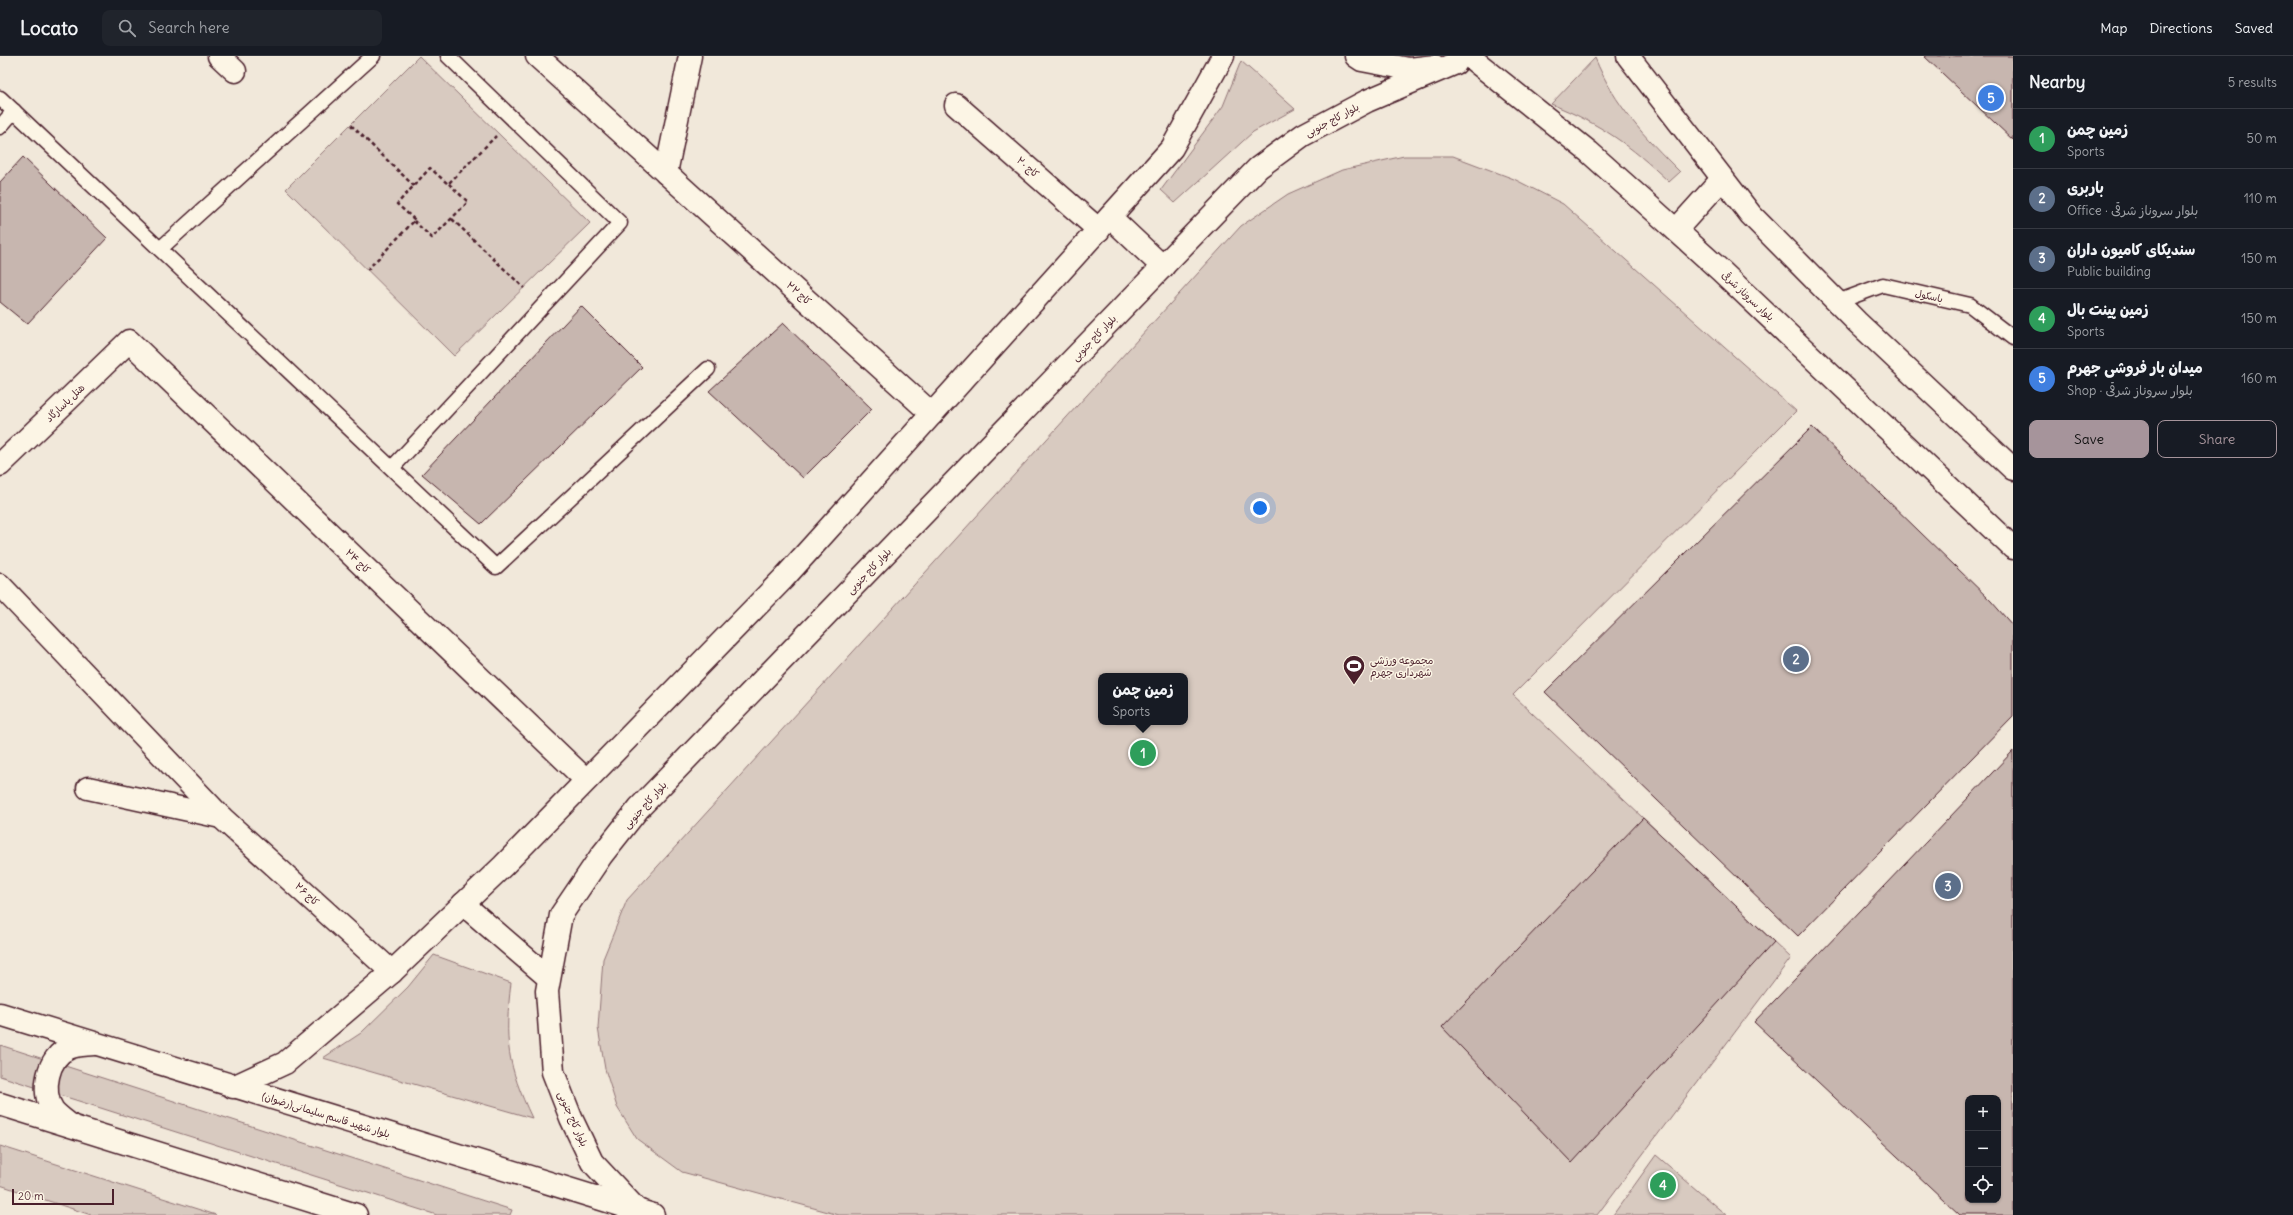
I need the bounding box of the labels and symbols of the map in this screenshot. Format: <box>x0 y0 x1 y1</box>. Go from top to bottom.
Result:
pin: 5 <box>1978 83 2004 113</box>
street label: بلوار کاج جنوبی <box>1303 100 1362 141</box>
street label: کاج ۲۰ <box>1013 154 1042 181</box>
street label: بلوار سروناز شرقی <box>1719 268 1777 324</box>
street label: کاج ۲۲ <box>783 278 814 308</box>
street label: باسکول <box>1914 286 1944 306</box>
street label: بلوار کاج جنوبی <box>1069 312 1120 365</box>
street label: هتل پاسارگاد <box>43 381 87 425</box>
your location <box>1250 498 1270 518</box>
street label: بلوار کاج جنوبی <box>844 545 895 598</box>
street label: کاج ۲۴ <box>342 546 373 577</box>
pin: 2 <box>1783 644 1809 674</box>
sports icon: مجموعه ورزشی شهرداری جهرم <box>1341 653 1367 686</box>
place label: مجموعه ورزشی شهرداری جهرم <box>1370 654 1434 681</box>
pin: 1 <box>1130 738 1156 768</box>
street label: بلوار کاج جنوبی <box>620 779 670 832</box>
pin: 3 <box>1935 871 1961 901</box>
street label: کاج ۲۶ <box>291 880 322 909</box>
street label: بلوار شهید قاسم سلیمانی(رضوان) <box>260 1089 392 1142</box>
street label: بلوار کاج جنوبی <box>554 1089 591 1149</box>
pin: 4 <box>1650 1170 1676 1200</box>
scale bar <box>12 1187 114 1206</box>

